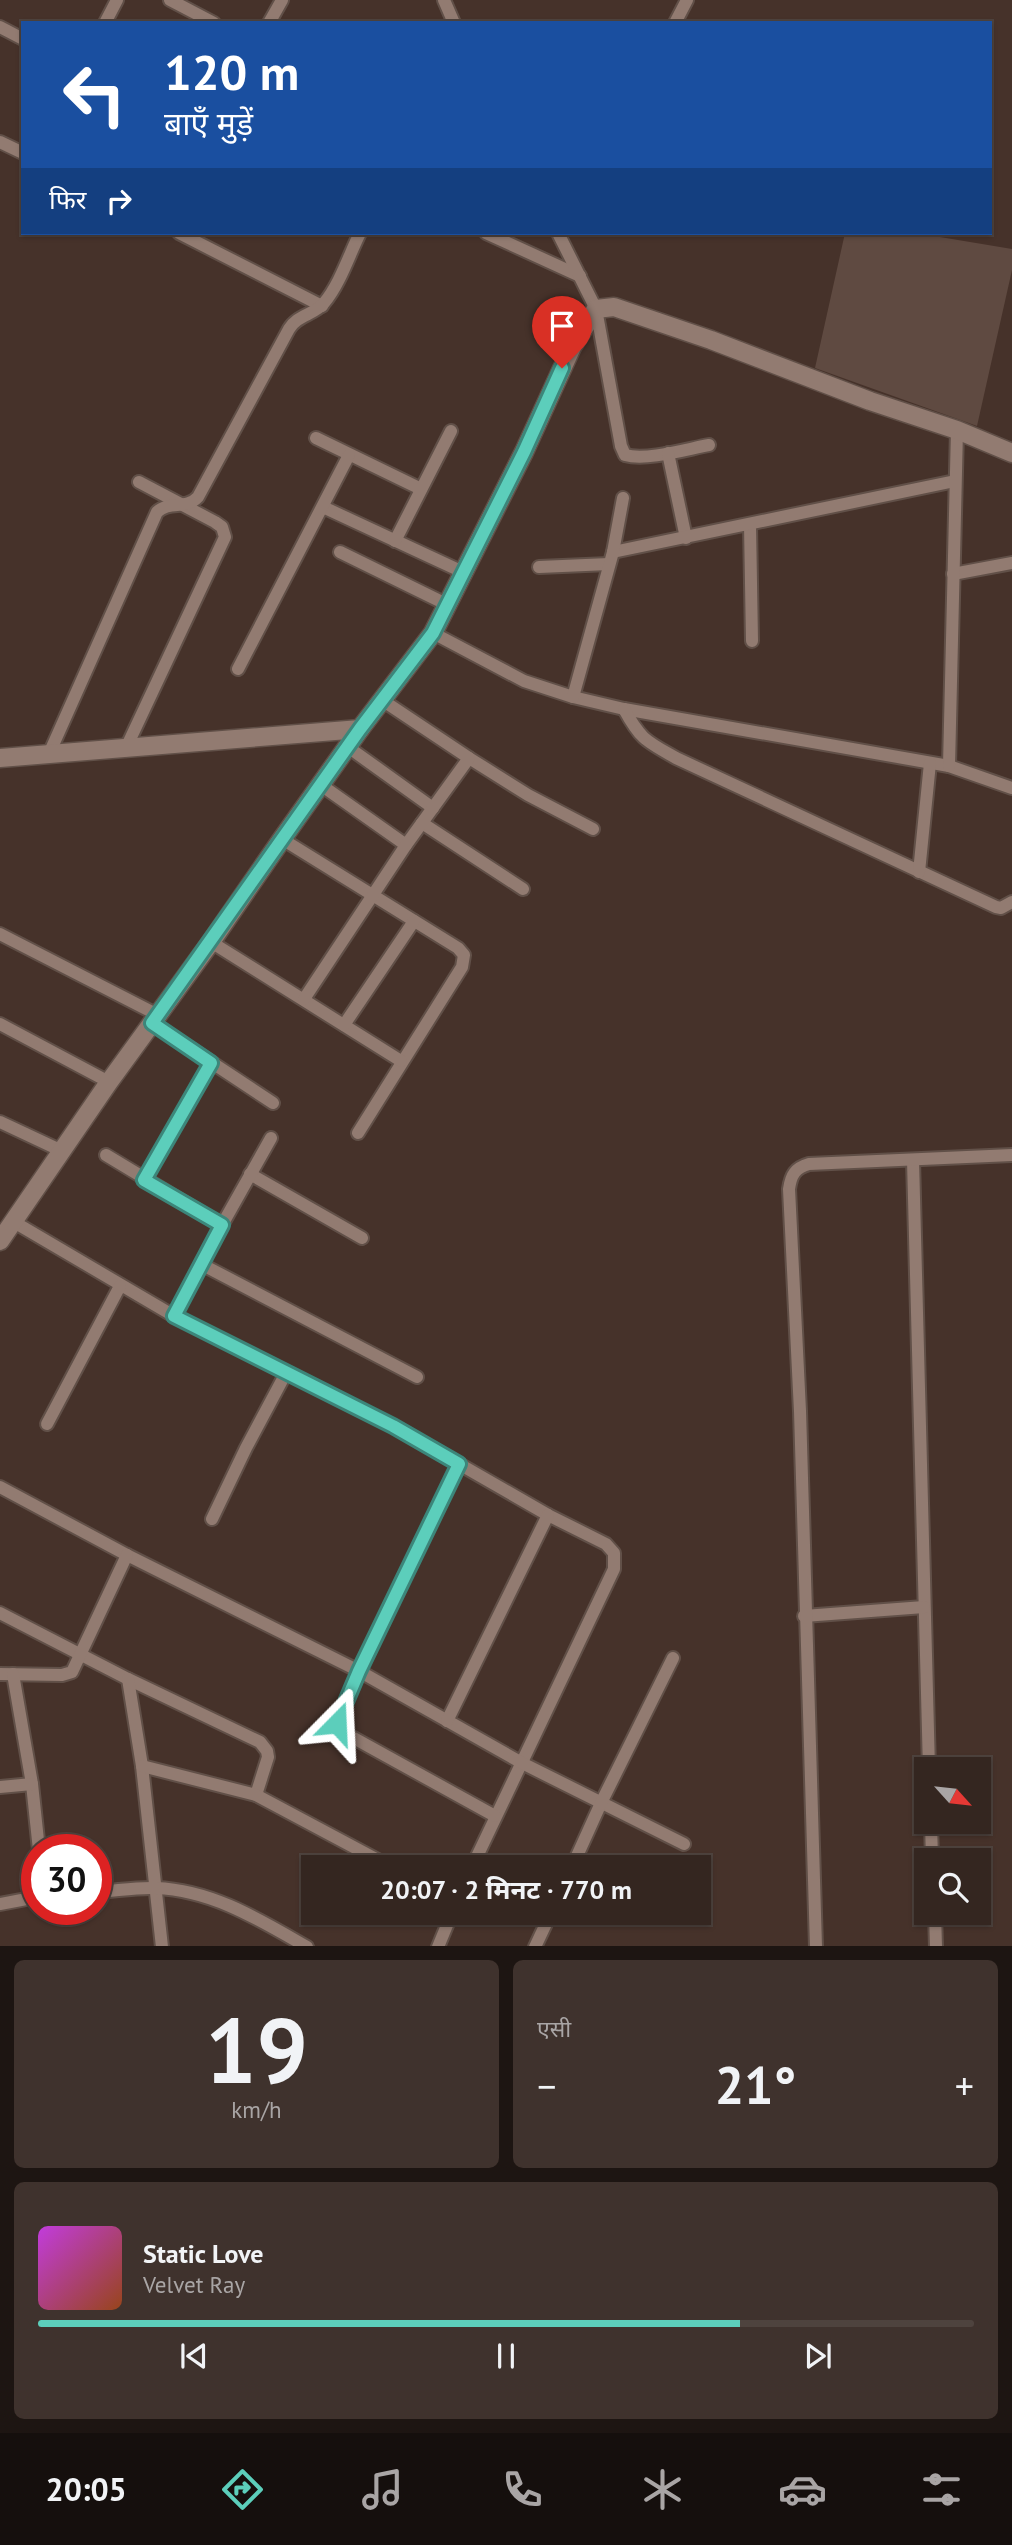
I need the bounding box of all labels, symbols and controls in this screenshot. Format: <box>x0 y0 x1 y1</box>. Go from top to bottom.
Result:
text: 120 m <box>164 40 299 104</box>
icon: left <box>49 49 140 140</box>
text: बाएँ मुड़ें <box>164 102 253 144</box>
icon: right <box>100 182 138 220</box>
text: फिर <box>49 183 86 216</box>
pin <box>532 296 592 368</box>
icon: arrive <box>543 307 581 345</box>
position arrow <box>300 1686 374 1760</box>
north arrow <box>914 1757 990 1834</box>
map controls <box>914 1757 991 1925</box>
speed limit sign: 30 <box>21 1834 112 1925</box>
button: search <box>914 1848 991 1925</box>
text: 20:07 · 2 मिनट · 770 m <box>380 1873 632 1906</box>
text: 19 <box>205 1990 308 2108</box>
text: एसी <box>537 2014 571 2043</box>
text: 21° <box>715 2051 796 2118</box>
text: − <box>537 2061 556 2110</box>
text: + <box>955 2061 974 2110</box>
text: km/h <box>231 2095 282 2124</box>
text: Static Love <box>143 2237 264 2270</box>
text: Velvet Ray <box>143 2270 245 2299</box>
icon: previous <box>175 2337 213 2375</box>
icon: pause <box>487 2337 525 2375</box>
icon: next <box>799 2337 837 2375</box>
icon: directions <box>218 2465 267 2514</box>
icon: music <box>358 2465 407 2514</box>
icon: phone <box>498 2465 547 2514</box>
icon: climate <box>638 2465 687 2514</box>
icon: car <box>778 2465 827 2514</box>
icon: filters <box>917 2465 966 2514</box>
text: 20:05 <box>45 2468 127 2510</box>

